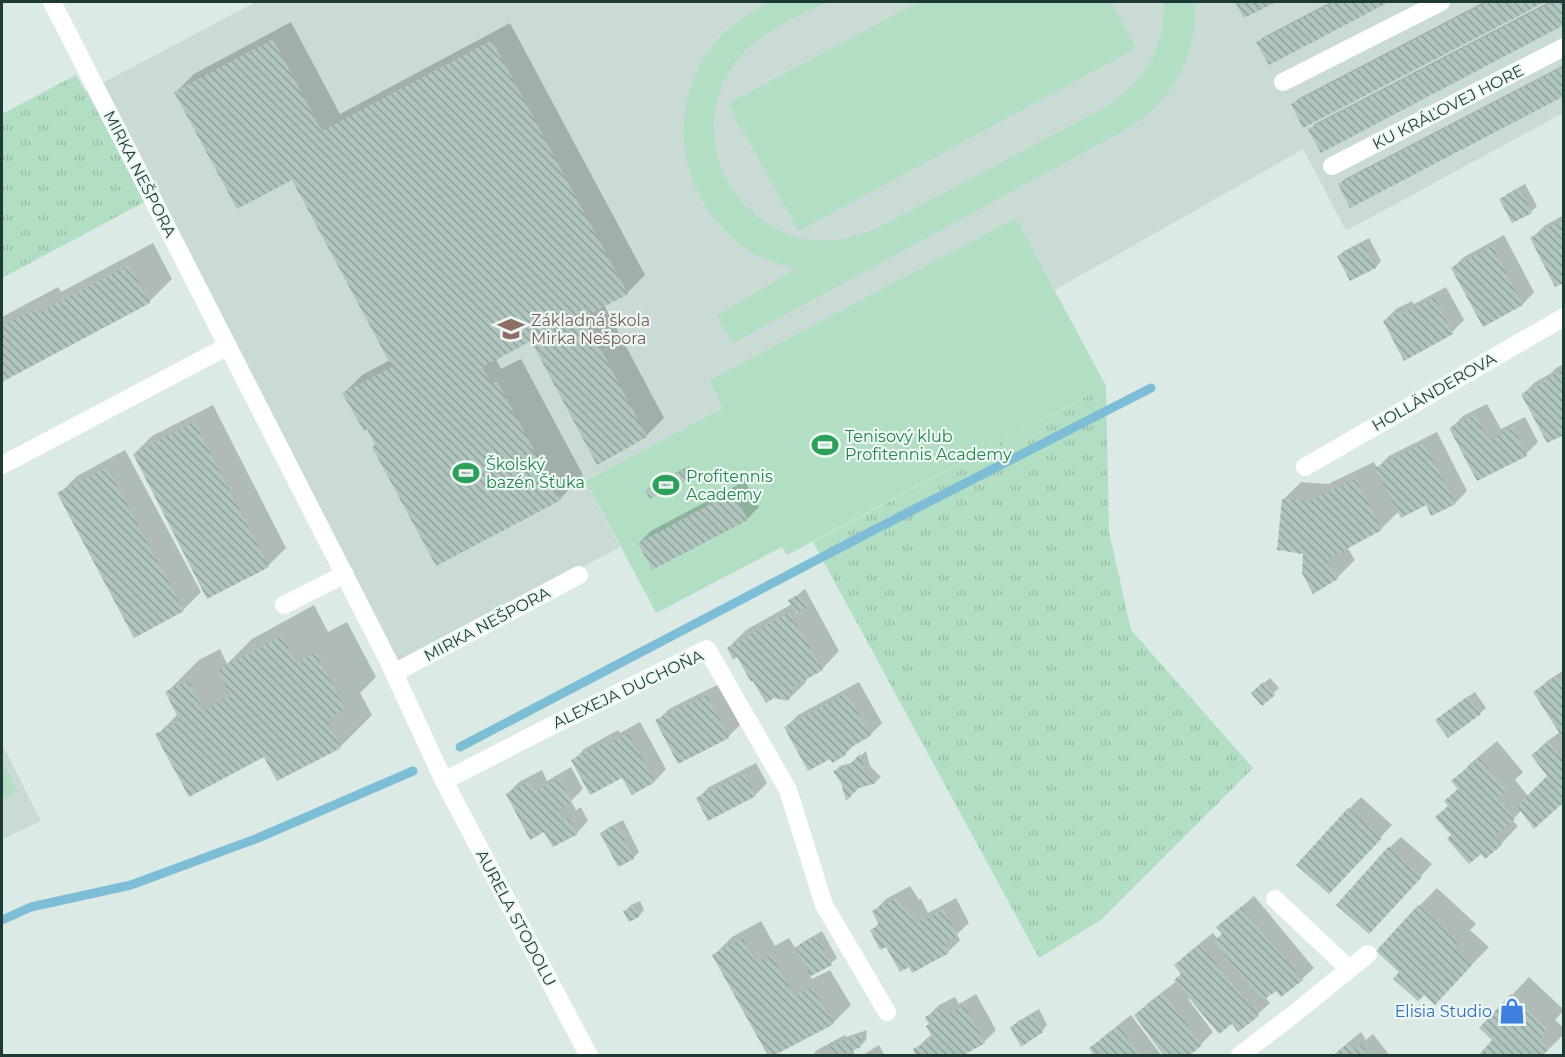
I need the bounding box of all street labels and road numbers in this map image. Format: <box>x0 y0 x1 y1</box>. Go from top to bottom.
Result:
street label: KU KRÁĽOVEJ HORE <box>1369 61 1527 153</box>
street label: MIRKA NEŠPORA <box>100 107 180 241</box>
street label: HOLLÄNDEROVA <box>1368 348 1500 435</box>
street label: MIRKA NEŠPORA <box>421 583 554 665</box>
street label: ALEXEJA DUCHOŇA <box>550 646 707 732</box>
street label: AURELA STODOLU <box>472 846 560 990</box>

